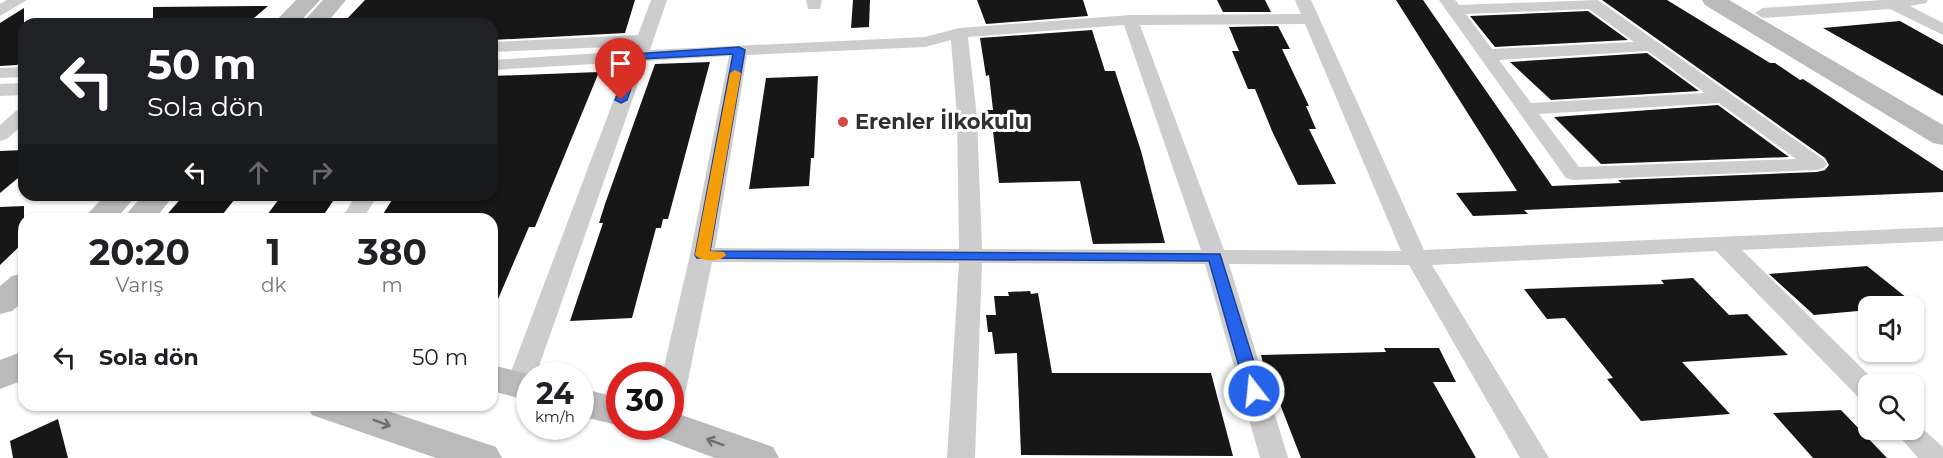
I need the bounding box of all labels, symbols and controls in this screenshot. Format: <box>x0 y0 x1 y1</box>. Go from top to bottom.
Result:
text: 50 m <box>147 38 256 90</box>
pin <box>595 38 646 100</box>
icon: left <box>48 42 126 120</box>
icon: arrive <box>604 47 637 80</box>
text: Sola dön <box>147 90 264 123</box>
place label: Erenler İlkokulu <box>855 108 1029 134</box>
marker: Erenler İlkokulu <box>836 115 850 129</box>
icon: left <box>179 156 212 189</box>
icon: ahead <box>242 156 275 189</box>
icon: right <box>305 156 338 189</box>
text: 20:20 <box>89 230 190 274</box>
text: 1 <box>267 230 281 274</box>
text: 380 <box>357 230 427 274</box>
text: Varış <box>116 273 163 297</box>
text: dk <box>261 273 286 297</box>
text: m <box>382 273 403 297</box>
map controls <box>1858 296 1924 440</box>
button: sound <box>1858 296 1924 362</box>
icon: left <box>48 341 81 374</box>
text: Sola dön <box>99 344 199 371</box>
text: 50 m <box>412 344 468 371</box>
position arrow <box>1222 359 1286 423</box>
speed limit sign: 30 <box>606 362 684 440</box>
button: search <box>1858 374 1924 440</box>
text: 24 <box>536 375 574 412</box>
text: km/h <box>535 407 575 426</box>
one-way arrow <box>372 419 391 430</box>
one-way arrow <box>706 435 725 446</box>

